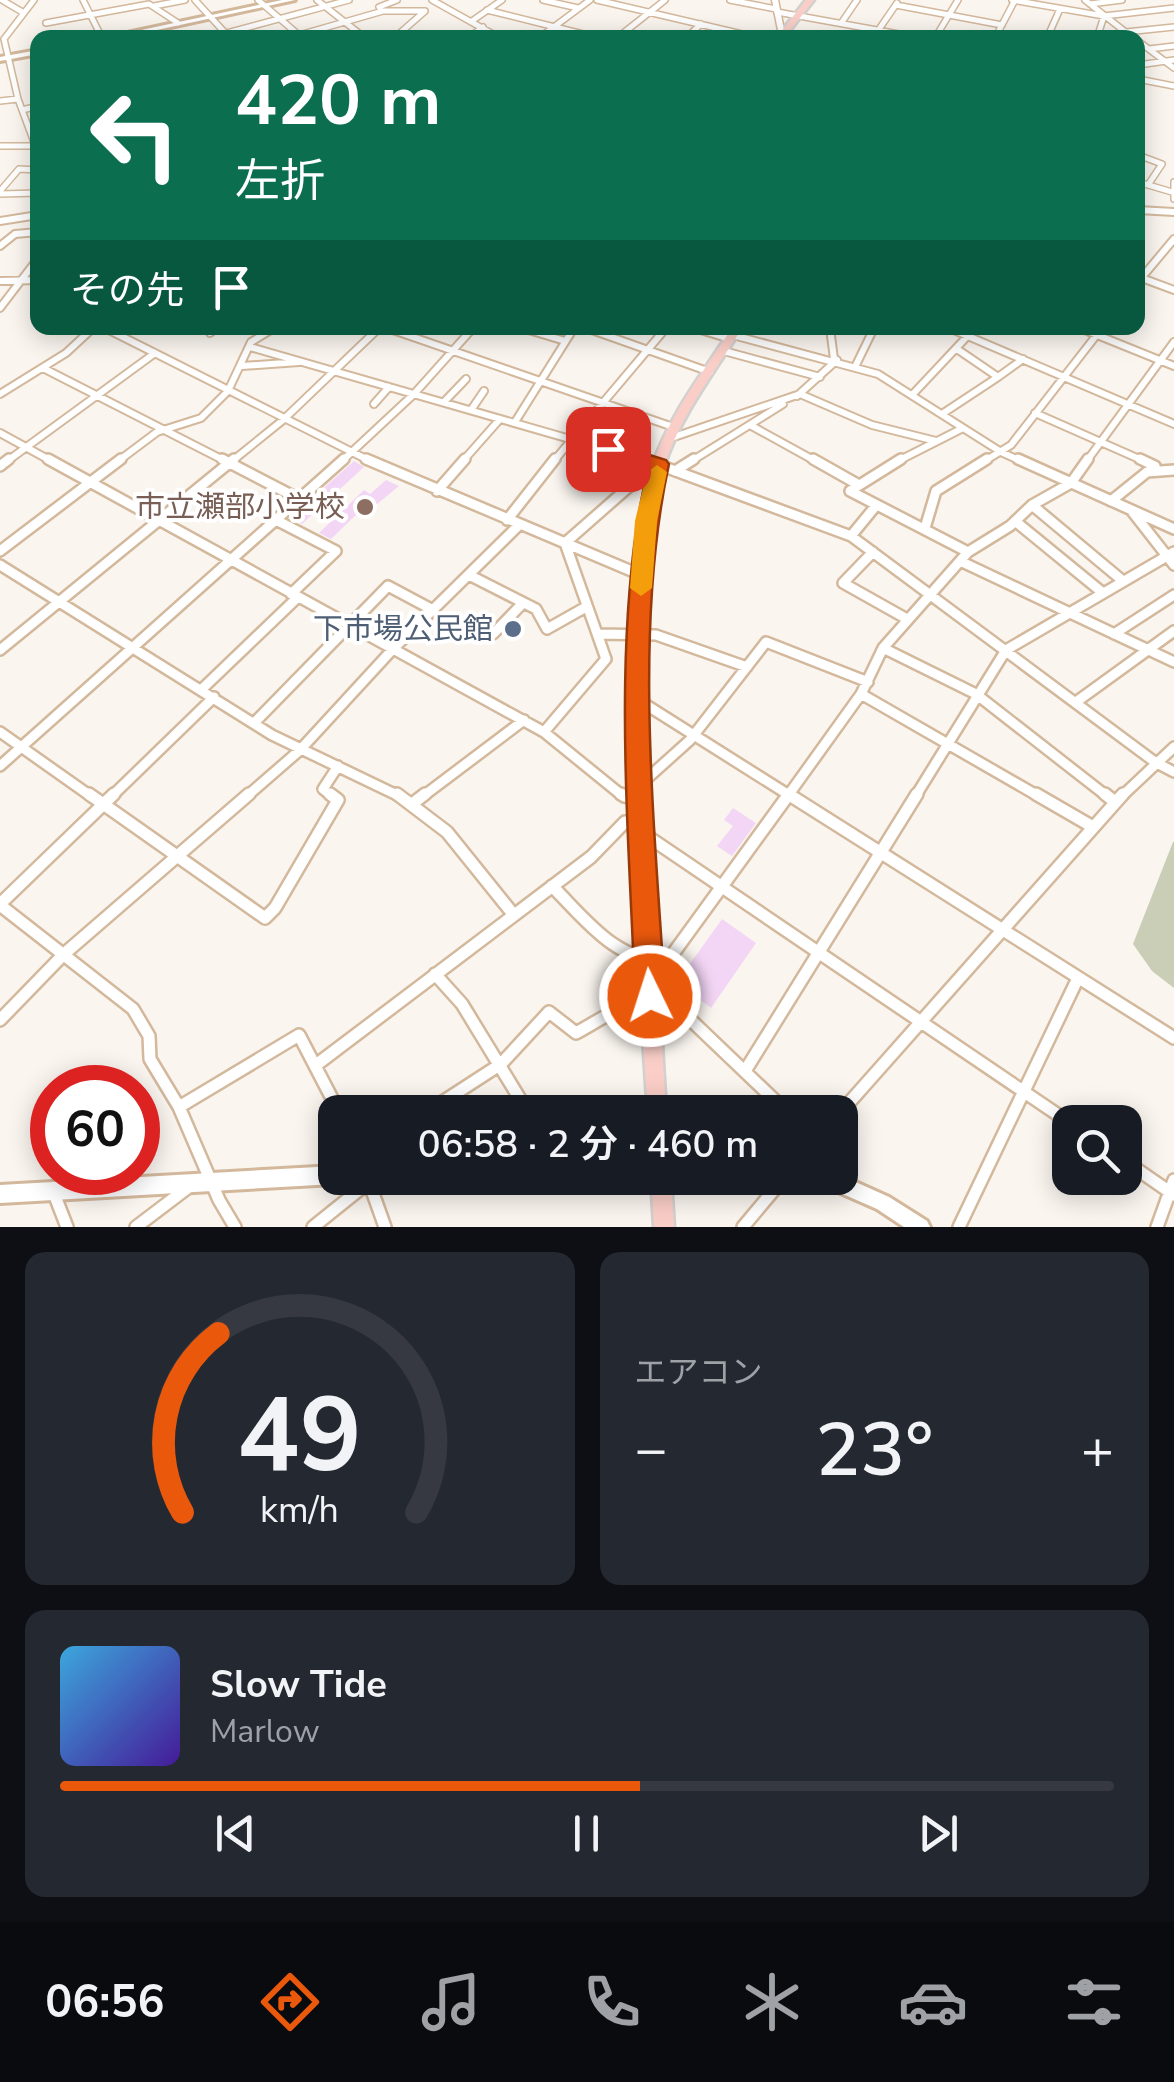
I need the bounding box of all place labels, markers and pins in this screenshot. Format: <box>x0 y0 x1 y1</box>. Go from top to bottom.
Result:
pin <box>566 407 651 492</box>
place label: 市立瀬部小学校 <box>135 487 345 528</box>
marker: 市立瀬部小学校 <box>354 496 376 518</box>
place label: 下市場公民館 <box>313 609 493 650</box>
marker: 下市場公民館 <box>502 618 524 640</box>

